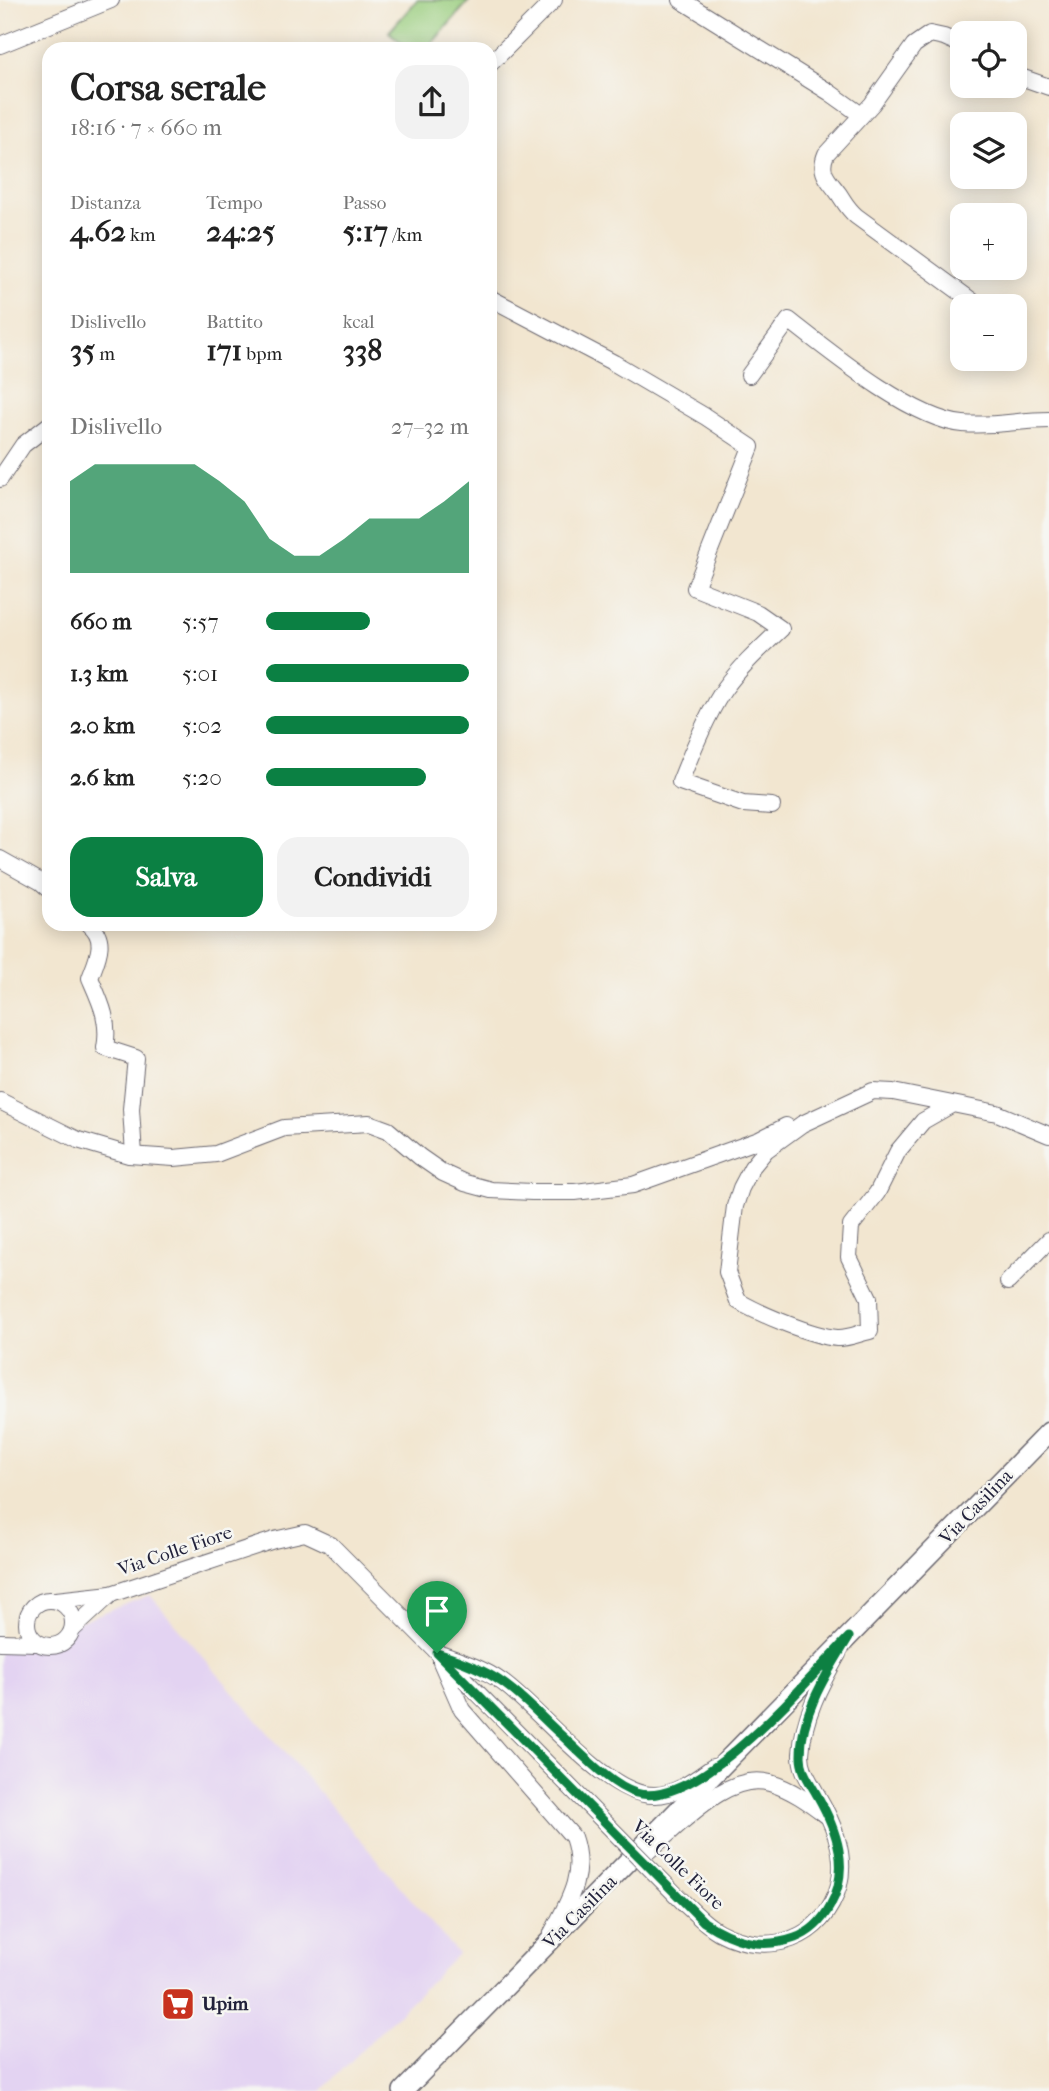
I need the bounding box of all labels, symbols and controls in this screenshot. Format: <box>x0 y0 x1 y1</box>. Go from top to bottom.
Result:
map controls <box>950 21 1027 371</box>
button: locate <box>950 21 1027 98</box>
text: Corsa serale <box>70 65 266 110</box>
button: share <box>395 65 469 139</box>
button: layers <box>950 112 1027 189</box>
text: 18:16 · 7 × 660 m <box>70 114 222 141</box>
text: Distanza <box>70 192 141 214</box>
text: Tempo <box>206 192 263 214</box>
text: Passo <box>343 192 386 214</box>
button: + <box>950 203 1027 280</box>
text: 4.62 <box>70 214 126 249</box>
text: 24:25 <box>206 214 275 249</box>
text: 5:17 <box>343 214 388 249</box>
text: km <box>126 224 156 246</box>
text: /km <box>388 224 422 246</box>
button: − <box>950 294 1027 371</box>
text: Dislivello <box>70 311 146 333</box>
text: Battito <box>206 311 263 333</box>
text: kcal <box>343 311 375 333</box>
text: 35 <box>70 333 95 368</box>
text: 171 <box>206 333 242 368</box>
text: 338 <box>343 333 382 368</box>
text: m <box>95 343 115 365</box>
text: bpm <box>242 343 282 365</box>
text: Dislivello <box>70 413 162 440</box>
text: 27–32 m <box>391 413 469 440</box>
text: 660 m <box>70 608 132 635</box>
text: 5:57 <box>182 608 219 635</box>
text: 1.3 km <box>70 660 128 687</box>
text: 5:01 <box>182 660 218 687</box>
text: 2.0 km <box>70 712 135 739</box>
text: 5:02 <box>182 712 222 739</box>
text: 2.6 km <box>70 764 135 791</box>
text: 5:20 <box>182 764 222 791</box>
button: Salva <box>70 837 263 917</box>
button: Condividi <box>277 837 469 917</box>
street label: Via Casilina <box>934 1465 1017 1550</box>
street label: Via Colle Fiore <box>114 1521 235 1581</box>
pin <box>407 1581 467 1653</box>
icon: arrive <box>418 1592 456 1630</box>
street label: Via Colle Fiore <box>627 1815 729 1914</box>
street label: Via Casilina <box>538 1870 622 1954</box>
supermarket icon: Upim <box>159 1985 197 2023</box>
place label: Upim <box>201 1993 249 2015</box>

